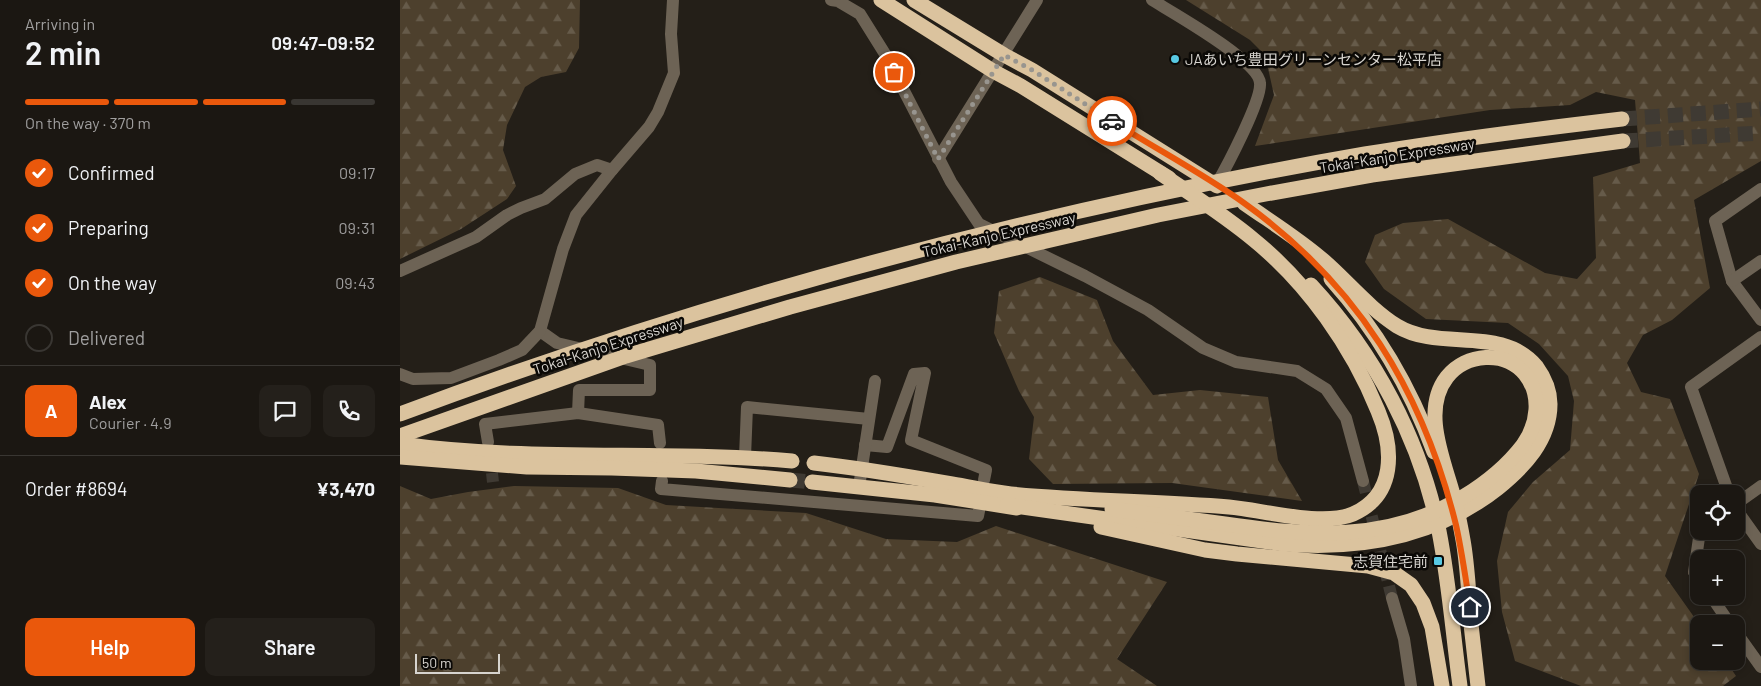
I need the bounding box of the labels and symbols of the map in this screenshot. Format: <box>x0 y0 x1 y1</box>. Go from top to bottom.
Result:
place label: JAあいち豊田グリーンセンター松平店 <box>1185 50 1442 68</box>
pin <box>873 51 915 93</box>
marker: JAあいち豊田グリーンセンター松平店 <box>1169 53 1181 65</box>
courier <box>1087 96 1137 146</box>
street label: Tokai-Kanjo Expressway <box>1318 134 1476 176</box>
street label: Tokai-Kanjo Expressway <box>921 208 1078 260</box>
street label: Tokai-Kanjo Expressway <box>531 312 685 378</box>
place label: 志賀住宅前 <box>1353 552 1428 570</box>
marker: 志賀住宅前 <box>1432 555 1444 567</box>
pin <box>1449 586 1491 628</box>
scale bar <box>415 651 500 674</box>

